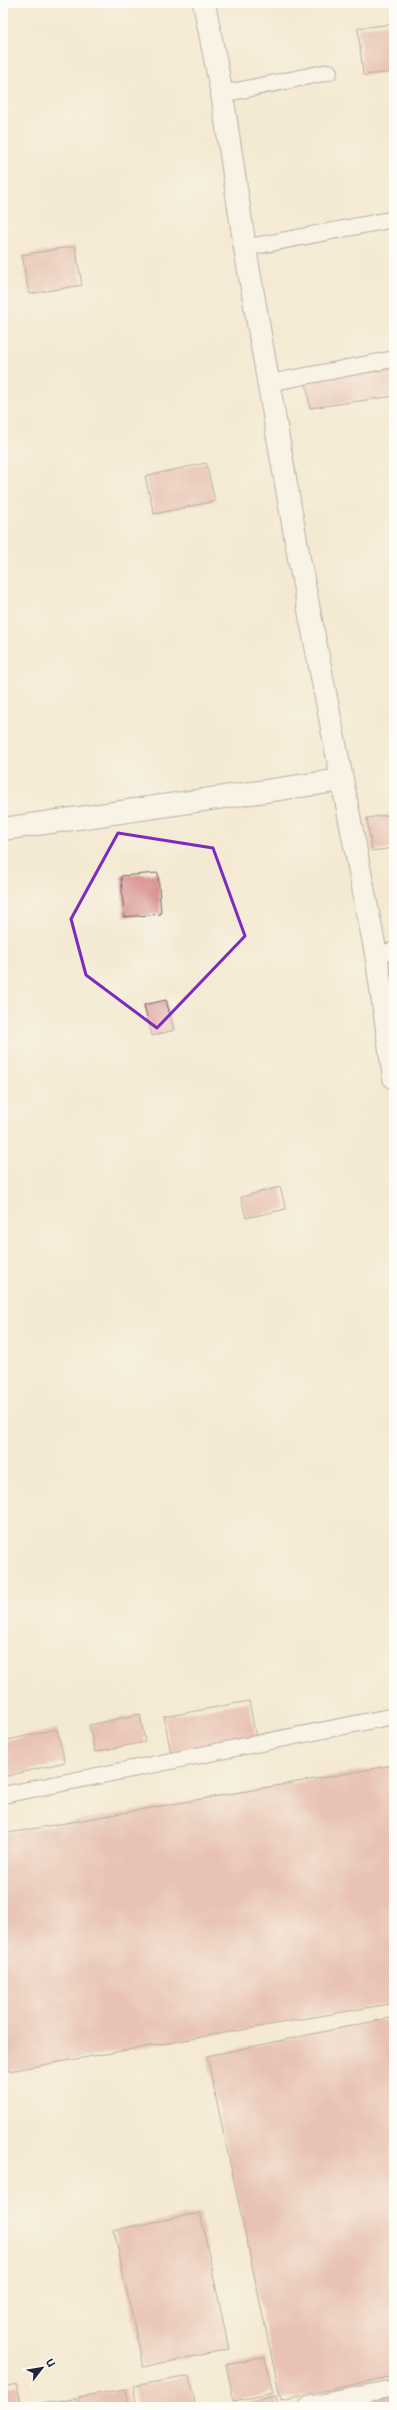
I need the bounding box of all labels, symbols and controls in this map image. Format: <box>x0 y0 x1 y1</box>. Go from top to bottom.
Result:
north arrow <box>22 2348 62 2388</box>
text: U <box>43 2355 59 2370</box>

